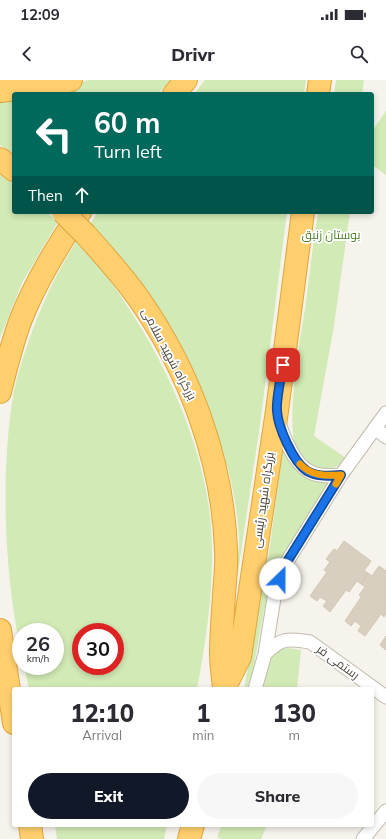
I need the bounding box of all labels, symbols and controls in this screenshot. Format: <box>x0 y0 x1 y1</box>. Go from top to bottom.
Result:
text: 12:09 <box>20 5 60 24</box>
icon: back <box>16 43 38 65</box>
text: Drivr <box>171 43 215 66</box>
icon: search <box>348 43 370 65</box>
text: 60 m <box>94 105 160 140</box>
icon: left <box>28 108 80 160</box>
text: Turn left <box>94 140 162 163</box>
icon: ahead <box>71 184 93 206</box>
text: Then <box>28 186 63 205</box>
park label: بوستان زنبق <box>302 227 360 242</box>
street label: بزرگراه شهید سلامی <box>139 305 200 402</box>
pin <box>266 348 300 382</box>
icon: arrive <box>272 354 294 376</box>
street label: بزرگراه شهید رئیسی <box>248 451 277 549</box>
position arrow <box>259 558 301 600</box>
speed limit sign: 30 <box>72 623 124 675</box>
text: 26 <box>26 631 50 656</box>
street label: رستمی فر <box>313 640 363 682</box>
text: km/h <box>27 652 49 665</box>
text: 12:10 <box>70 698 134 728</box>
text: 1 <box>196 698 211 728</box>
text: 130 <box>273 698 316 728</box>
text: Arrival <box>82 727 122 743</box>
text: min <box>192 727 214 743</box>
text: m <box>288 727 300 743</box>
button: Exit <box>28 773 189 819</box>
button: Share <box>197 773 358 819</box>

